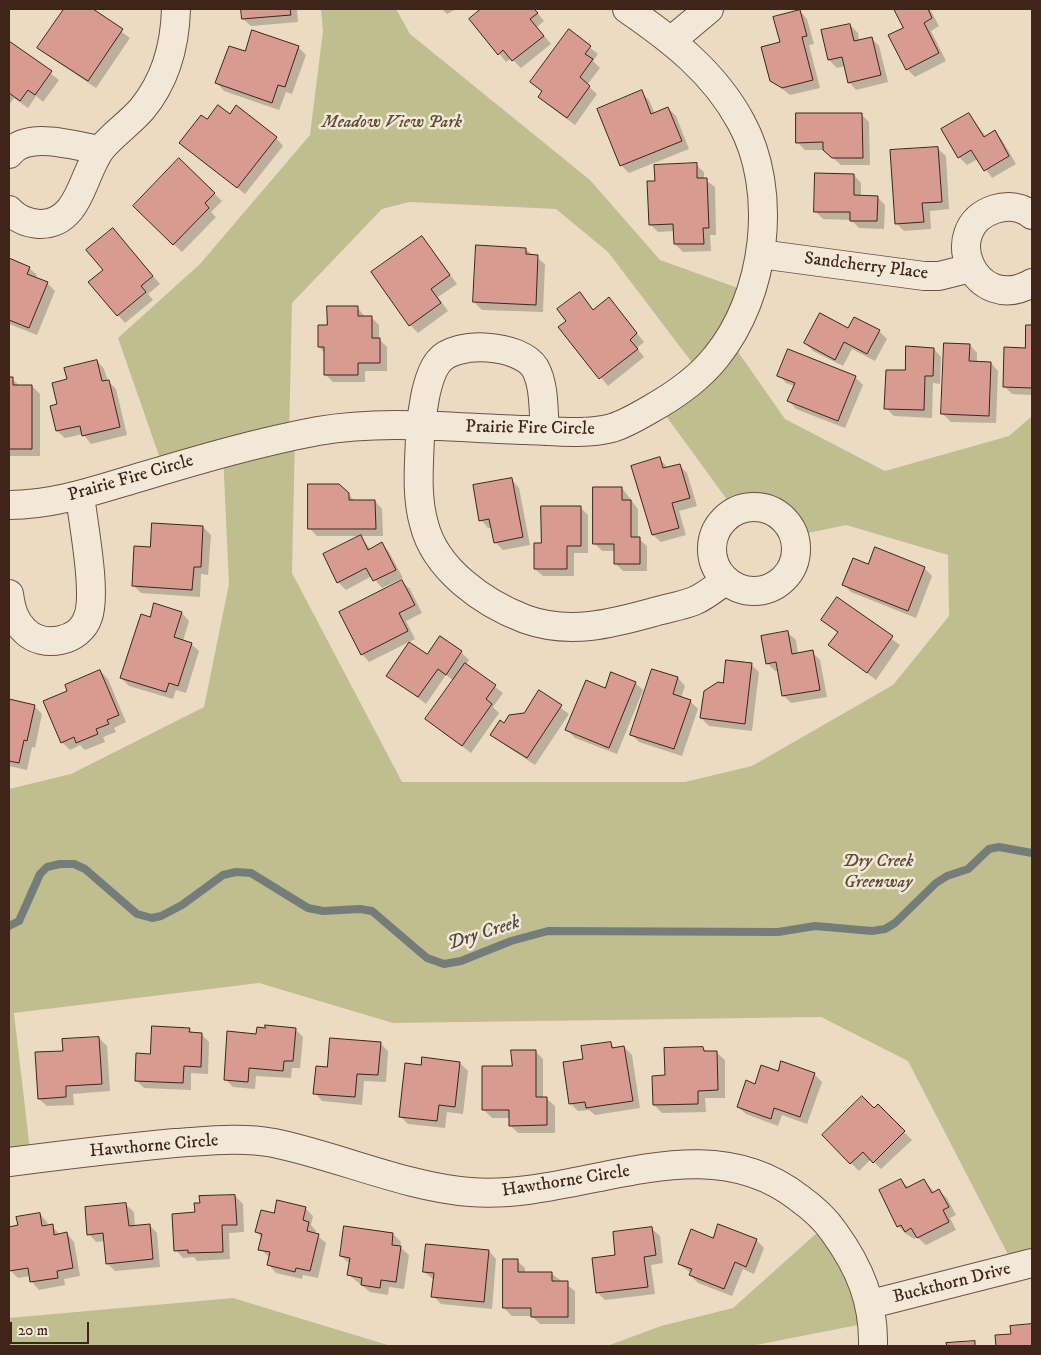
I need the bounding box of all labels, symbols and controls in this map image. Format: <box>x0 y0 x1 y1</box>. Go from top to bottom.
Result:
park label: Meadow View Park <box>322 112 462 134</box>
street label: Sandcherry Place <box>803 249 929 285</box>
street label: Prairie Fire Circle <box>465 417 595 441</box>
street label: Prairie Fire Circle <box>66 451 196 507</box>
park label: Dry Creek Greenway <box>843 851 913 894</box>
water label: Dry Creek <box>445 912 523 956</box>
street label: Hawthorne Circle <box>89 1131 219 1163</box>
street label: Hawthorne Circle <box>501 1161 631 1203</box>
street label: Buckthorn Drive <box>891 1259 1013 1309</box>
scale bar <box>12 1312 91 1344</box>
text: 20 m <box>18 1321 48 1340</box>

